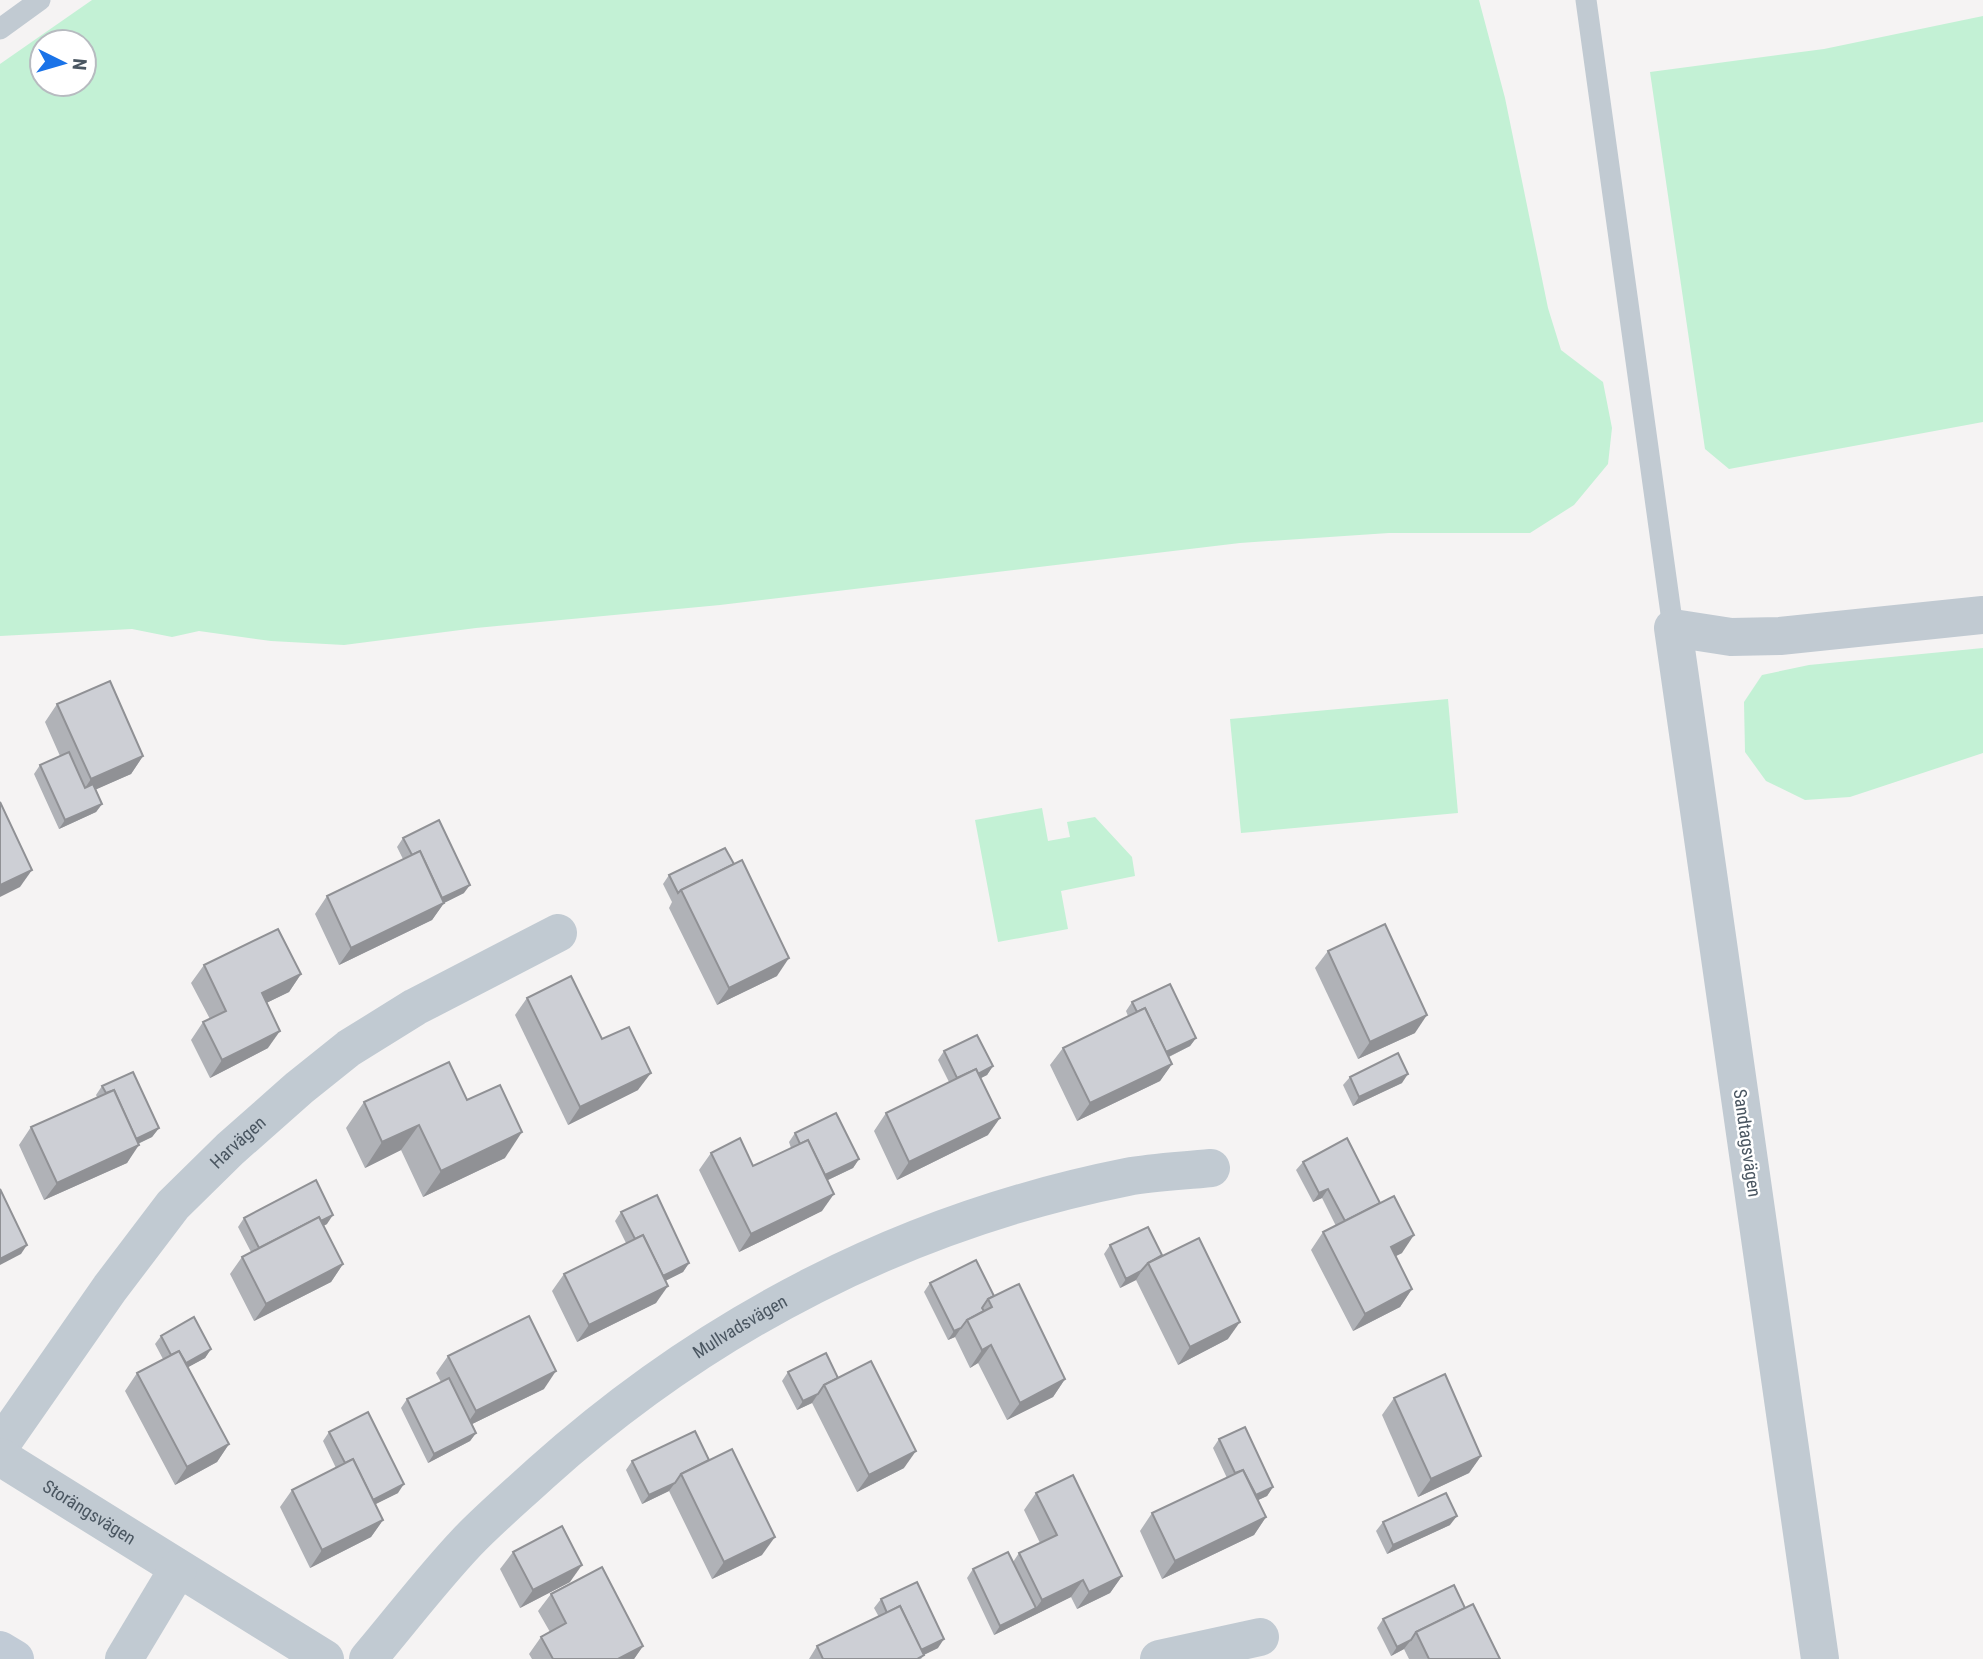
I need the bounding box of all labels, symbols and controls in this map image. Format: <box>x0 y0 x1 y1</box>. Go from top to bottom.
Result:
north arrow <box>28 28 98 98</box>
text: N <box>67 58 91 71</box>
street label: Sandtagsvägen <box>1730 1088 1765 1198</box>
street label: Harvägen <box>206 1111 270 1173</box>
street label: Mullvadsvägen <box>689 1290 791 1363</box>
street label: Storängsvägen <box>39 1475 140 1549</box>

